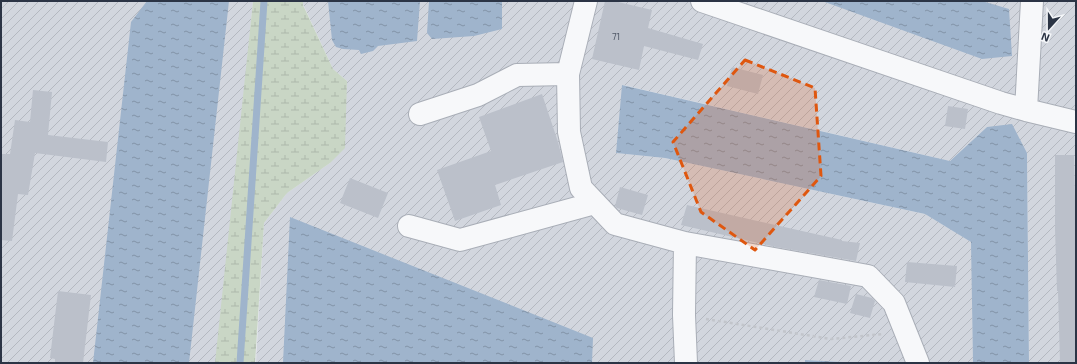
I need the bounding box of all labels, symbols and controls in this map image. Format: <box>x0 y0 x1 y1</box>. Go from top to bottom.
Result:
north arrow <box>1029 8 1069 48</box>
text: N <box>1039 30 1051 45</box>
house number: 71 <box>612 31 620 42</box>

